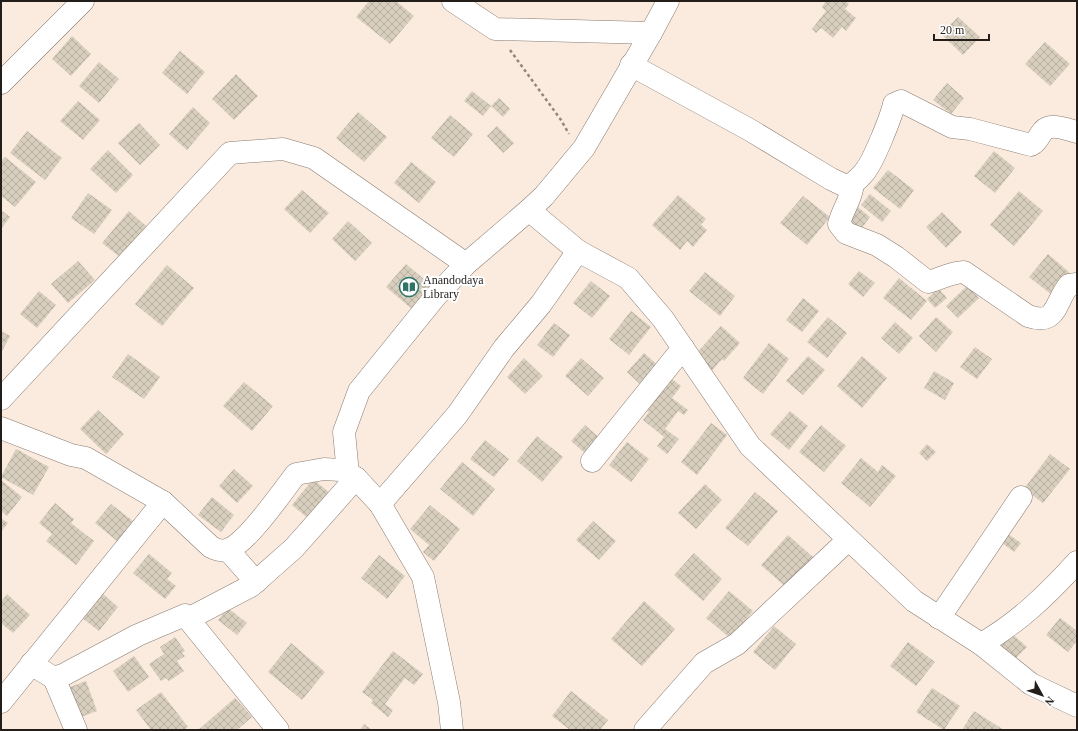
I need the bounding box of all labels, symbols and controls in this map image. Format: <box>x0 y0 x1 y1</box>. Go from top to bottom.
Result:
scale bar <box>934 16 989 42</box>
text: 20 m <box>940 23 965 37</box>
place label: Anandodaya Library <box>423 273 484 301</box>
library icon: Anandodaya Library <box>398 276 420 298</box>
north arrow <box>1022 675 1062 715</box>
text: N <box>1042 695 1057 708</box>

